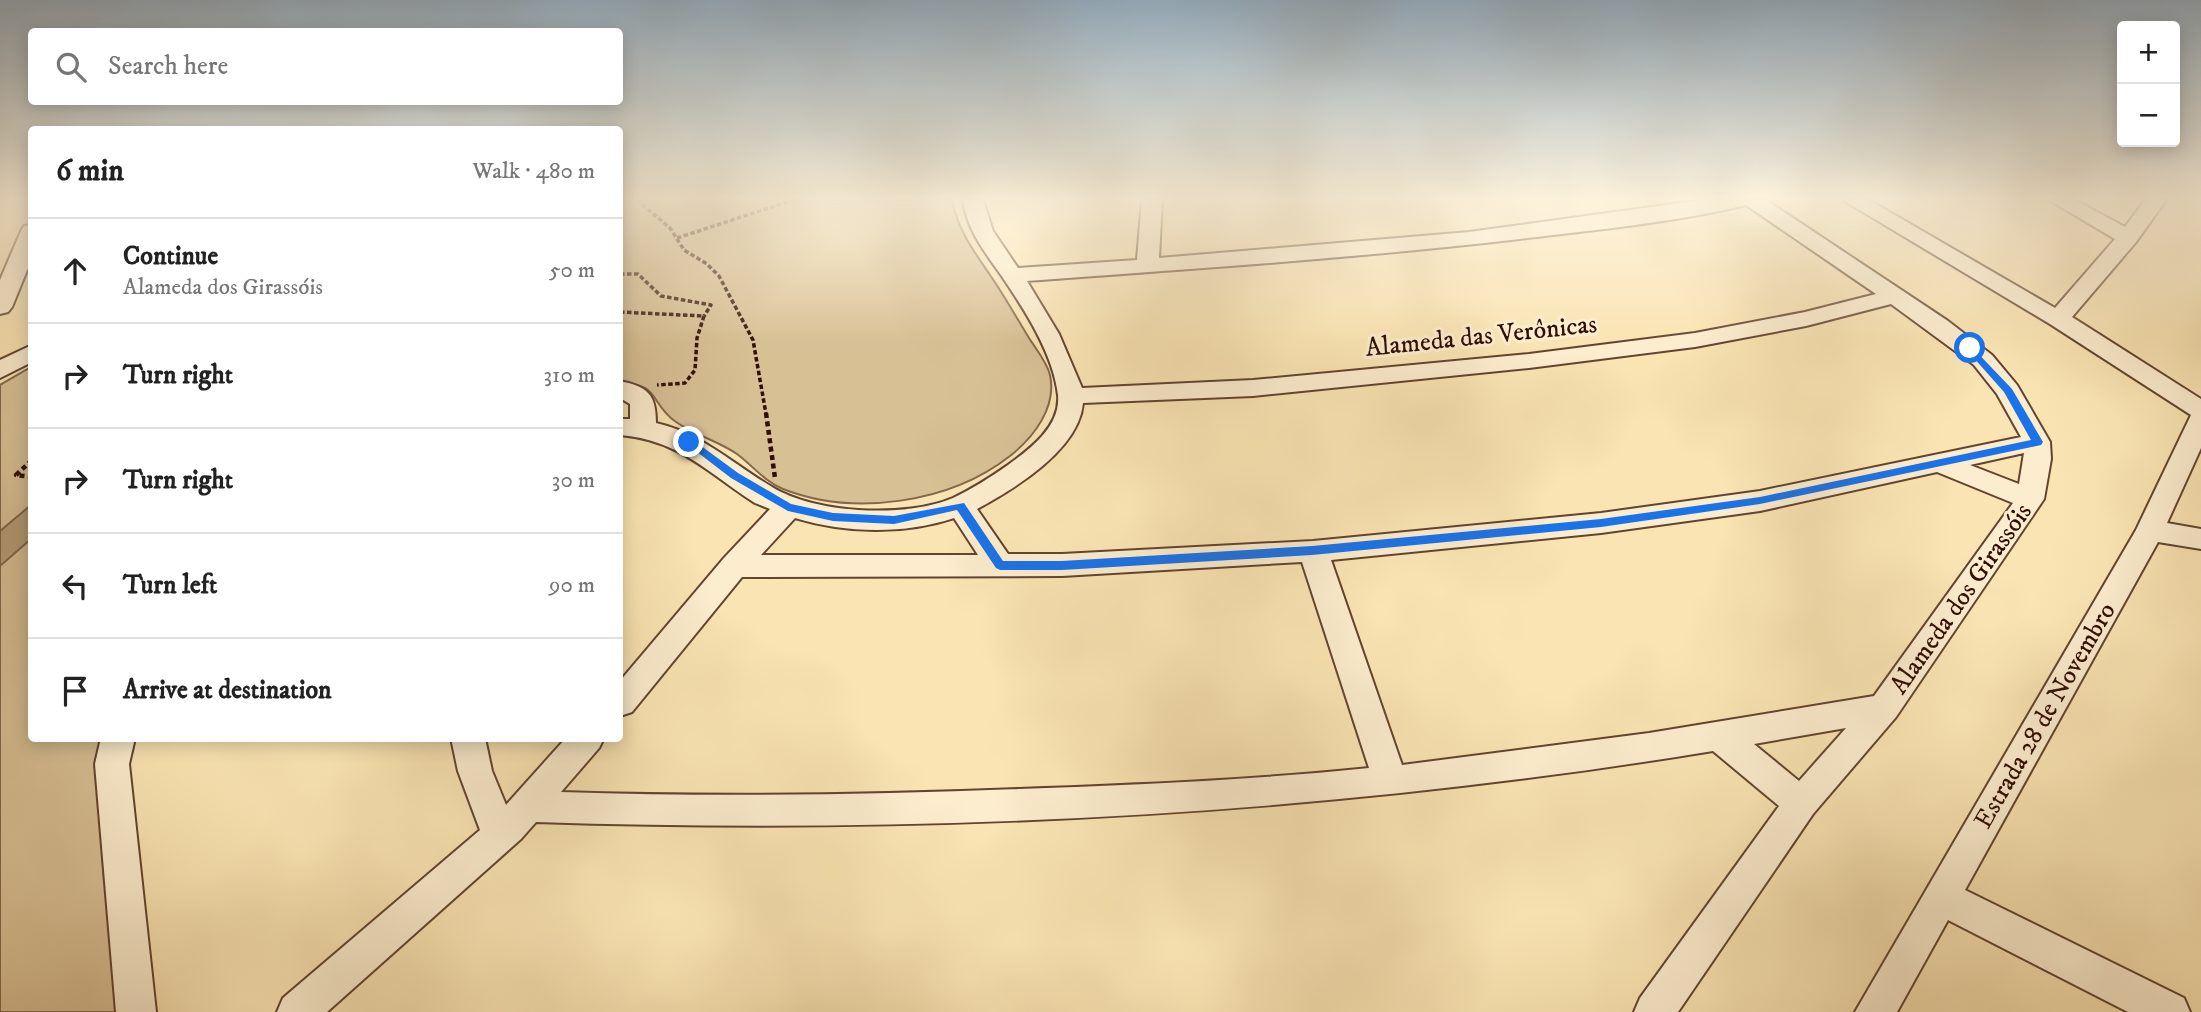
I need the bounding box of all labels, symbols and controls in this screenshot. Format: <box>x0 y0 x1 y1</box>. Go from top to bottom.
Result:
map controls <box>2117 21 2180 147</box>
button: + <box>2117 21 2180 84</box>
search box <box>28 28 623 105</box>
icon: search <box>52 48 90 86</box>
text: Search here <box>108 50 228 83</box>
button: − <box>2117 84 2180 147</box>
text: 6 min <box>56 153 124 190</box>
text: Walk · 480 m <box>472 157 595 186</box>
text: Continue <box>123 240 218 273</box>
icon: ahead <box>56 252 94 290</box>
text: 50 m <box>549 256 595 285</box>
text: Alameda dos Girassóis <box>123 273 323 302</box>
street label: Alameda das Verônicas <box>1364 308 1599 365</box>
route start <box>1954 332 1985 363</box>
icon: right <box>56 357 94 395</box>
text: Turn right <box>123 359 233 392</box>
text: 310 m <box>543 361 595 390</box>
route end <box>673 426 704 457</box>
icon: right <box>56 462 94 500</box>
text: Turn right <box>123 464 233 497</box>
text: 30 m <box>552 466 595 495</box>
street label: Alameda dos Girassóis <box>1883 497 2040 701</box>
icon: left <box>56 567 94 605</box>
text: Turn left <box>123 569 217 602</box>
text: 90 m <box>549 571 595 600</box>
street label: Estrada 28 de Novembro <box>1967 597 2124 835</box>
icon: arrive <box>56 672 94 710</box>
text: Arrive at destination <box>123 674 332 707</box>

